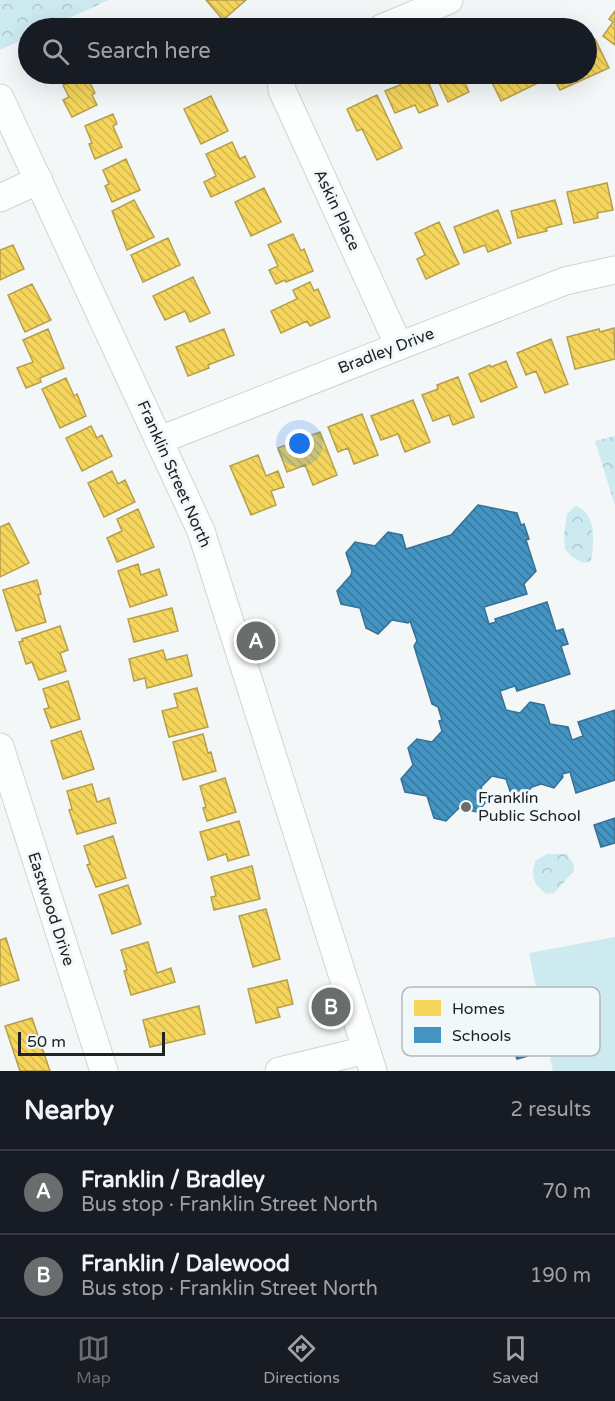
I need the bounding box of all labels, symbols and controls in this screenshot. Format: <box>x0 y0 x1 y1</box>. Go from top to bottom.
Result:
search box <box>18 18 597 84</box>
icon: search <box>39 35 72 68</box>
text: Search here <box>87 38 211 64</box>
street label: Askin Place <box>309 166 365 254</box>
street label: Bradley Drive <box>335 324 437 378</box>
street label: Franklin Street North <box>133 397 215 551</box>
your location <box>285 429 314 458</box>
pin: A <box>236 618 276 664</box>
place label: Franklin Public School <box>478 788 581 826</box>
marker: Franklin Public School <box>459 800 473 814</box>
street label: Eastwood Drive <box>23 850 79 968</box>
pin: B <box>312 984 350 1030</box>
legend <box>402 987 600 1056</box>
text: Homes <box>452 999 505 1019</box>
text: Schools <box>452 1026 511 1046</box>
scale bar <box>18 1029 165 1056</box>
text: 50 m <box>27 1032 66 1052</box>
text: Nearby <box>24 1095 114 1126</box>
text: 2 results <box>511 1098 591 1122</box>
text: Franklin / Bradley <box>81 1167 265 1193</box>
text: A <box>36 1180 51 1204</box>
text: 70 m <box>542 1180 591 1204</box>
text: Bus stop · Franklin Street North <box>81 1193 378 1217</box>
text: Franklin / Dalewood <box>81 1251 290 1277</box>
text: B <box>37 1264 50 1288</box>
text: 190 m <box>530 1264 591 1288</box>
text: Bus stop · Franklin Street North <box>81 1277 378 1301</box>
tab: Map <box>76 1332 111 1388</box>
tab: Directions <box>263 1332 340 1388</box>
tab: Saved <box>492 1332 539 1388</box>

